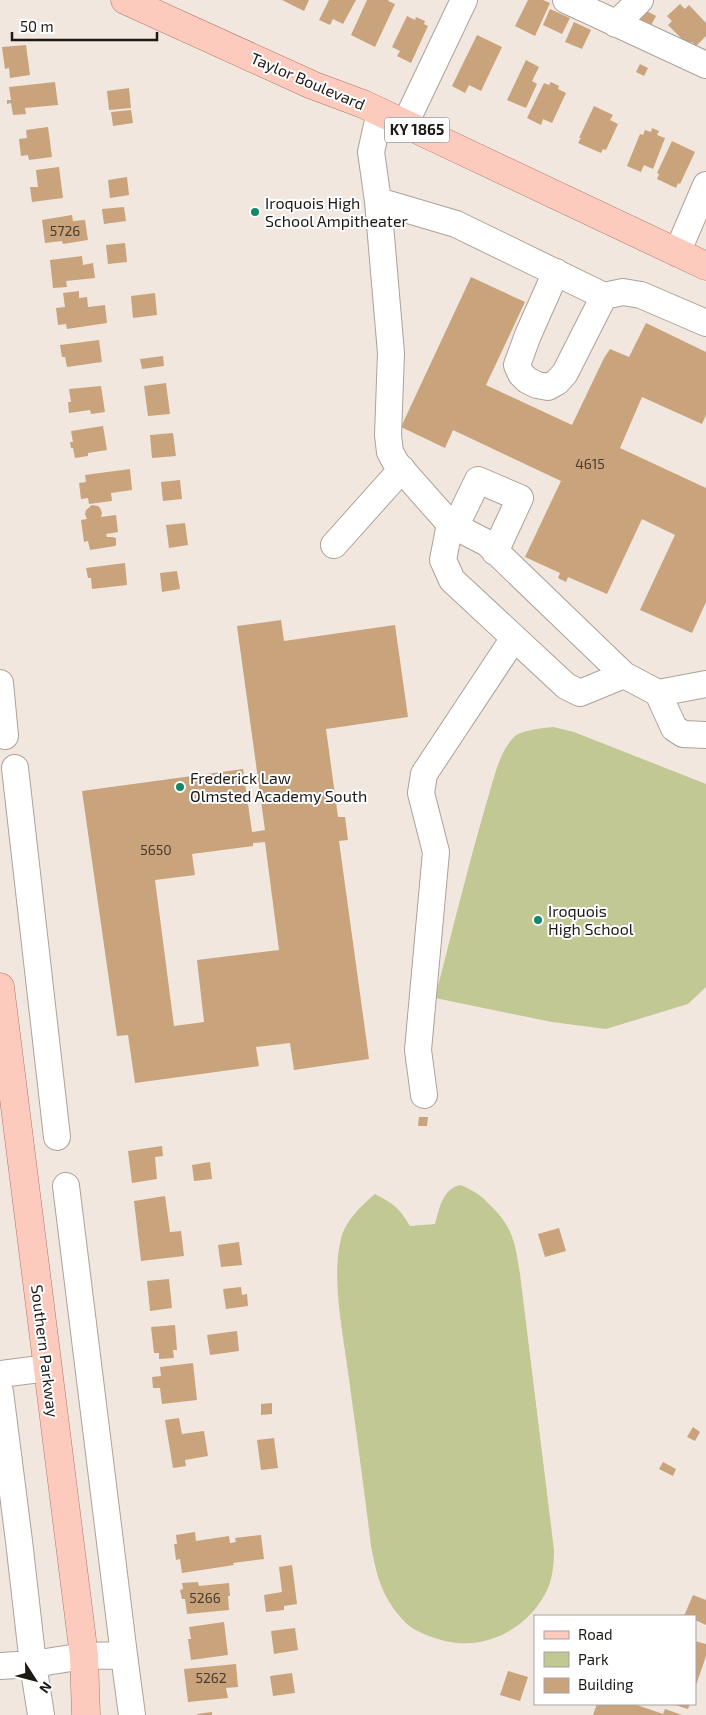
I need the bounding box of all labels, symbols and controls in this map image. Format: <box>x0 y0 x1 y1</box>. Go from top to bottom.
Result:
scale bar <box>12 10 158 42</box>
text: 50 m <box>20 17 54 35</box>
street label: Taylor Boulevard <box>248 48 368 113</box>
road number: KY 1865 <box>384 118 450 142</box>
place label: Iroquois High School Ampitheater <box>265 193 408 230</box>
marker: Iroquois High School Ampitheater <box>249 206 261 218</box>
house number: 5726 <box>50 222 80 239</box>
house number: 4615 <box>575 455 605 472</box>
place label: Frederick Law Olmsted Academy South <box>190 768 367 805</box>
marker: Frederick Law Olmsted Academy South <box>174 781 186 793</box>
house number: 5650 <box>140 841 172 858</box>
place label: Iroquois High School <box>548 901 634 938</box>
marker: Iroquois High School <box>532 914 544 926</box>
street label: Southern Parkway <box>28 1283 63 1419</box>
house number: 5266 <box>189 1589 221 1606</box>
legend <box>534 1615 696 1705</box>
text: Road <box>578 1625 613 1643</box>
text: Park <box>578 1650 609 1668</box>
north arrow <box>10 1655 60 1705</box>
house number: 5262 <box>195 1669 227 1686</box>
text: Building <box>578 1675 634 1693</box>
text: N <box>36 1679 56 1697</box>

